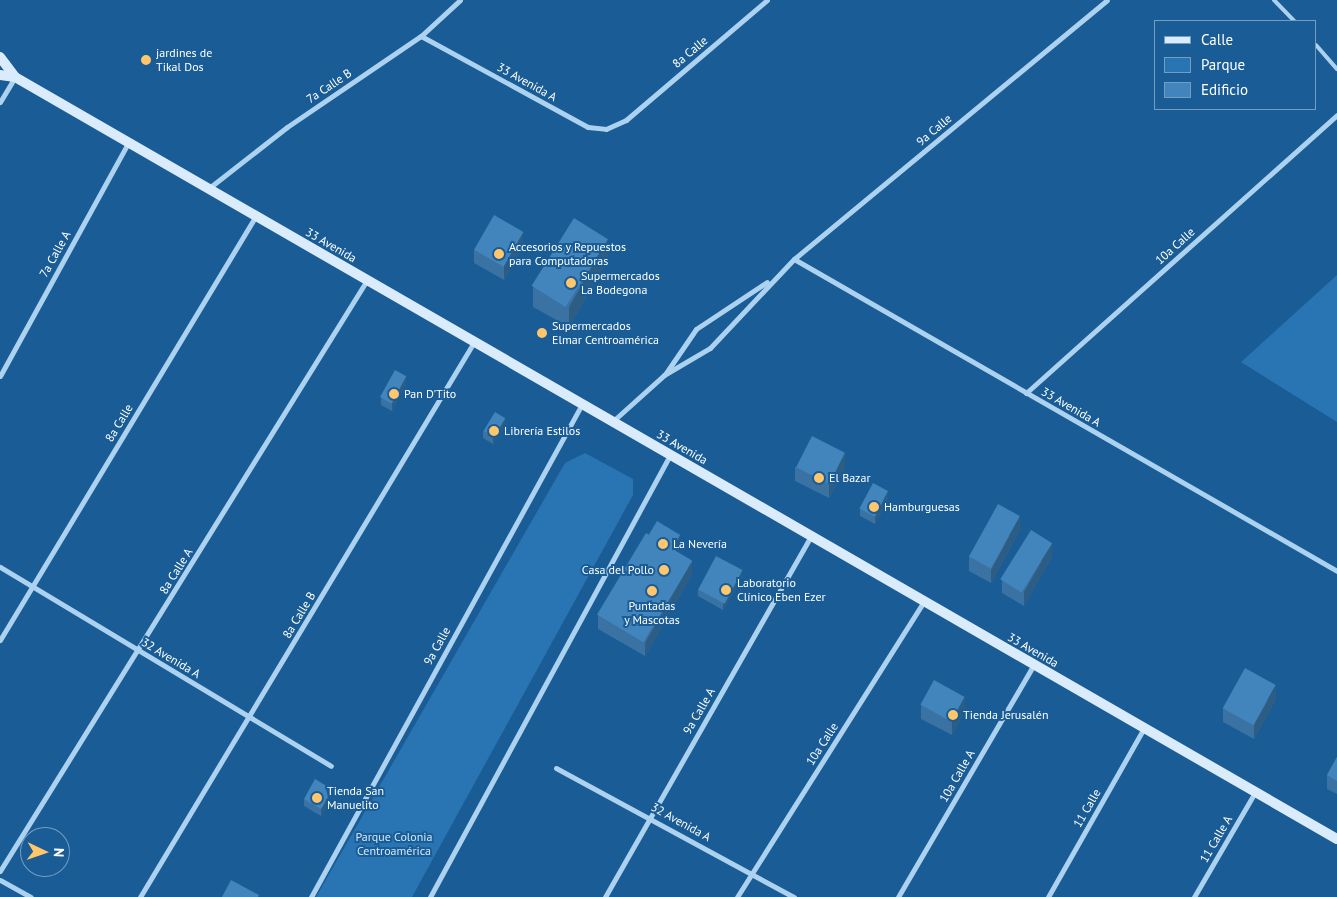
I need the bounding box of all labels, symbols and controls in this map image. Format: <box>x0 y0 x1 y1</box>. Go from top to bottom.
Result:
legend <box>1154 20 1317 110</box>
text: Calle <box>1201 30 1233 49</box>
street label: 8a Calle <box>670 33 710 71</box>
place label: jardines de Tikal Dos <box>156 46 212 74</box>
marker: jardines de Tikal Dos <box>140 54 152 66</box>
text: Parque <box>1201 55 1245 74</box>
street label: 33 Avenida A <box>494 59 560 105</box>
street label: 7a Calle B <box>304 66 354 106</box>
text: Edificio <box>1201 80 1248 99</box>
street label: 9a Calle <box>914 111 954 149</box>
street label: 33 Avenida <box>303 225 359 265</box>
street label: 10a Calle <box>1152 225 1198 267</box>
street label: 7a Calle A <box>36 228 74 280</box>
place label: Accesorios y Repuestos para Computadoras <box>509 240 627 268</box>
marker: Accesorios y Repuestos para Computadoras <box>493 248 505 260</box>
place label: Supermercados La Bodegona <box>581 269 660 297</box>
marker: Supermercados La Bodegona <box>565 277 577 289</box>
place label: Supermercados Elmar Centroamérica <box>552 319 659 347</box>
marker: Supermercados Elmar Centroamérica <box>536 327 548 339</box>
street label: 33 Avenida A <box>1038 384 1104 430</box>
place label: Pan D'Tito <box>404 387 456 401</box>
marker: Pan D'Tito <box>388 388 400 400</box>
street label: 8a Calle <box>102 402 136 444</box>
place label: Librería Estilos <box>504 424 580 438</box>
marker: Librería Estilos <box>488 425 500 437</box>
street label: 33 Avenida <box>654 427 710 467</box>
place label: El Bazar <box>829 471 870 485</box>
marker: El Bazar <box>813 472 825 484</box>
place label: Hamburguesas <box>884 500 960 514</box>
marker: Hamburguesas <box>868 501 880 513</box>
place label: La Nevería <box>673 537 727 551</box>
marker: La Nevería <box>657 538 669 550</box>
street label: 8a Calle A <box>156 545 196 597</box>
place label: Casa del Pollo <box>582 563 654 577</box>
marker: Casa del Pollo <box>658 564 670 576</box>
place label: Laboratorio Clínico Eben Ezer <box>737 576 826 604</box>
marker: Laboratorio Clínico Eben Ezer <box>719 583 733 597</box>
marker: Puntadas y Mascotas <box>646 585 658 597</box>
street label: 8a Calle B <box>280 589 318 641</box>
place label: Puntadas y Mascotas <box>624 599 680 627</box>
street label: 9a Calle <box>421 624 453 668</box>
street label: 33 Avenida <box>1005 630 1061 670</box>
street label: 32 Avenida A <box>139 635 203 681</box>
street label: 9a Calle A <box>680 685 718 737</box>
place label: Tienda Jerusalén <box>963 708 1048 722</box>
marker: Tienda Jerusalén <box>947 709 959 721</box>
street label: 10a Calle <box>803 720 841 768</box>
street label: 10a Calle A <box>936 747 978 805</box>
place label: Tienda San Manuelito <box>327 784 384 812</box>
street label: 11 Calle <box>1070 786 1104 830</box>
marker: Tienda San Manuelito <box>311 792 323 804</box>
street label: 32 Avenida A <box>648 799 714 845</box>
street label: 11 Calle A <box>1197 813 1235 865</box>
north arrow <box>20 827 70 877</box>
park label: Parque Colonia Centroamérica <box>355 830 433 858</box>
text: N <box>50 848 68 858</box>

